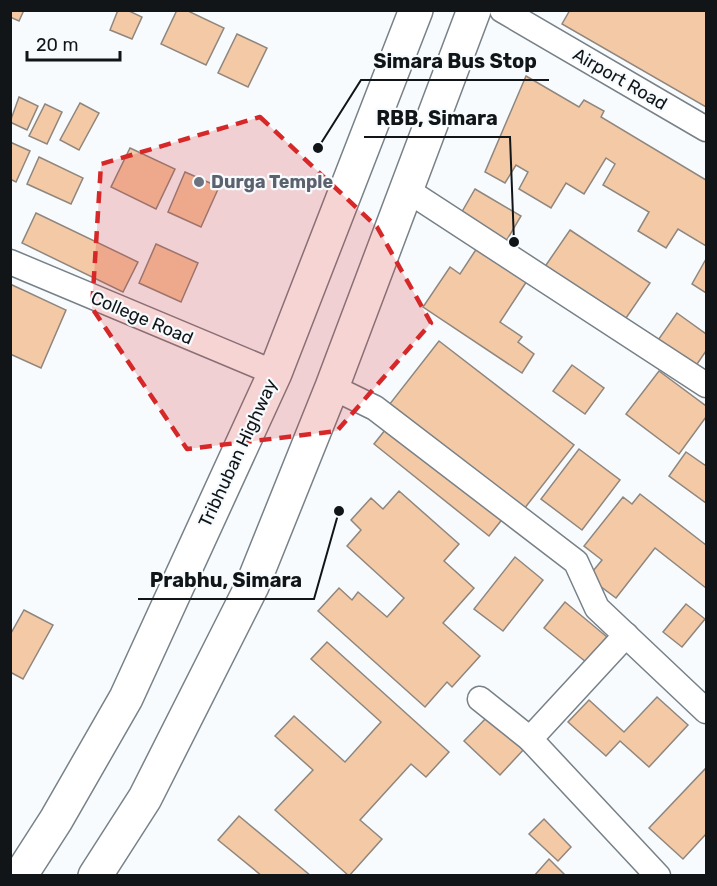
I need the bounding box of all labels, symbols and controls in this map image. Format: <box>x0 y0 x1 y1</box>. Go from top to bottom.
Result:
scale bar <box>27 24 120 62</box>
text: 20 m <box>36 34 78 56</box>
callout: Simara Bus Stop <box>361 42 549 80</box>
street label: Airport Road <box>569 43 671 115</box>
text: Simara Bus Stop <box>373 49 537 73</box>
callout: RBB, Simara <box>364 99 510 137</box>
text: RBB, Simara <box>376 106 498 130</box>
place label: Durga Temple <box>211 171 333 193</box>
marker: Durga Temple <box>192 175 206 189</box>
street label: College Road <box>88 287 196 349</box>
street label: Tribhuban Highway <box>194 375 282 531</box>
callout: Prabhu, Simara <box>138 561 314 599</box>
text: Prabhu, Simara <box>150 568 302 592</box>

